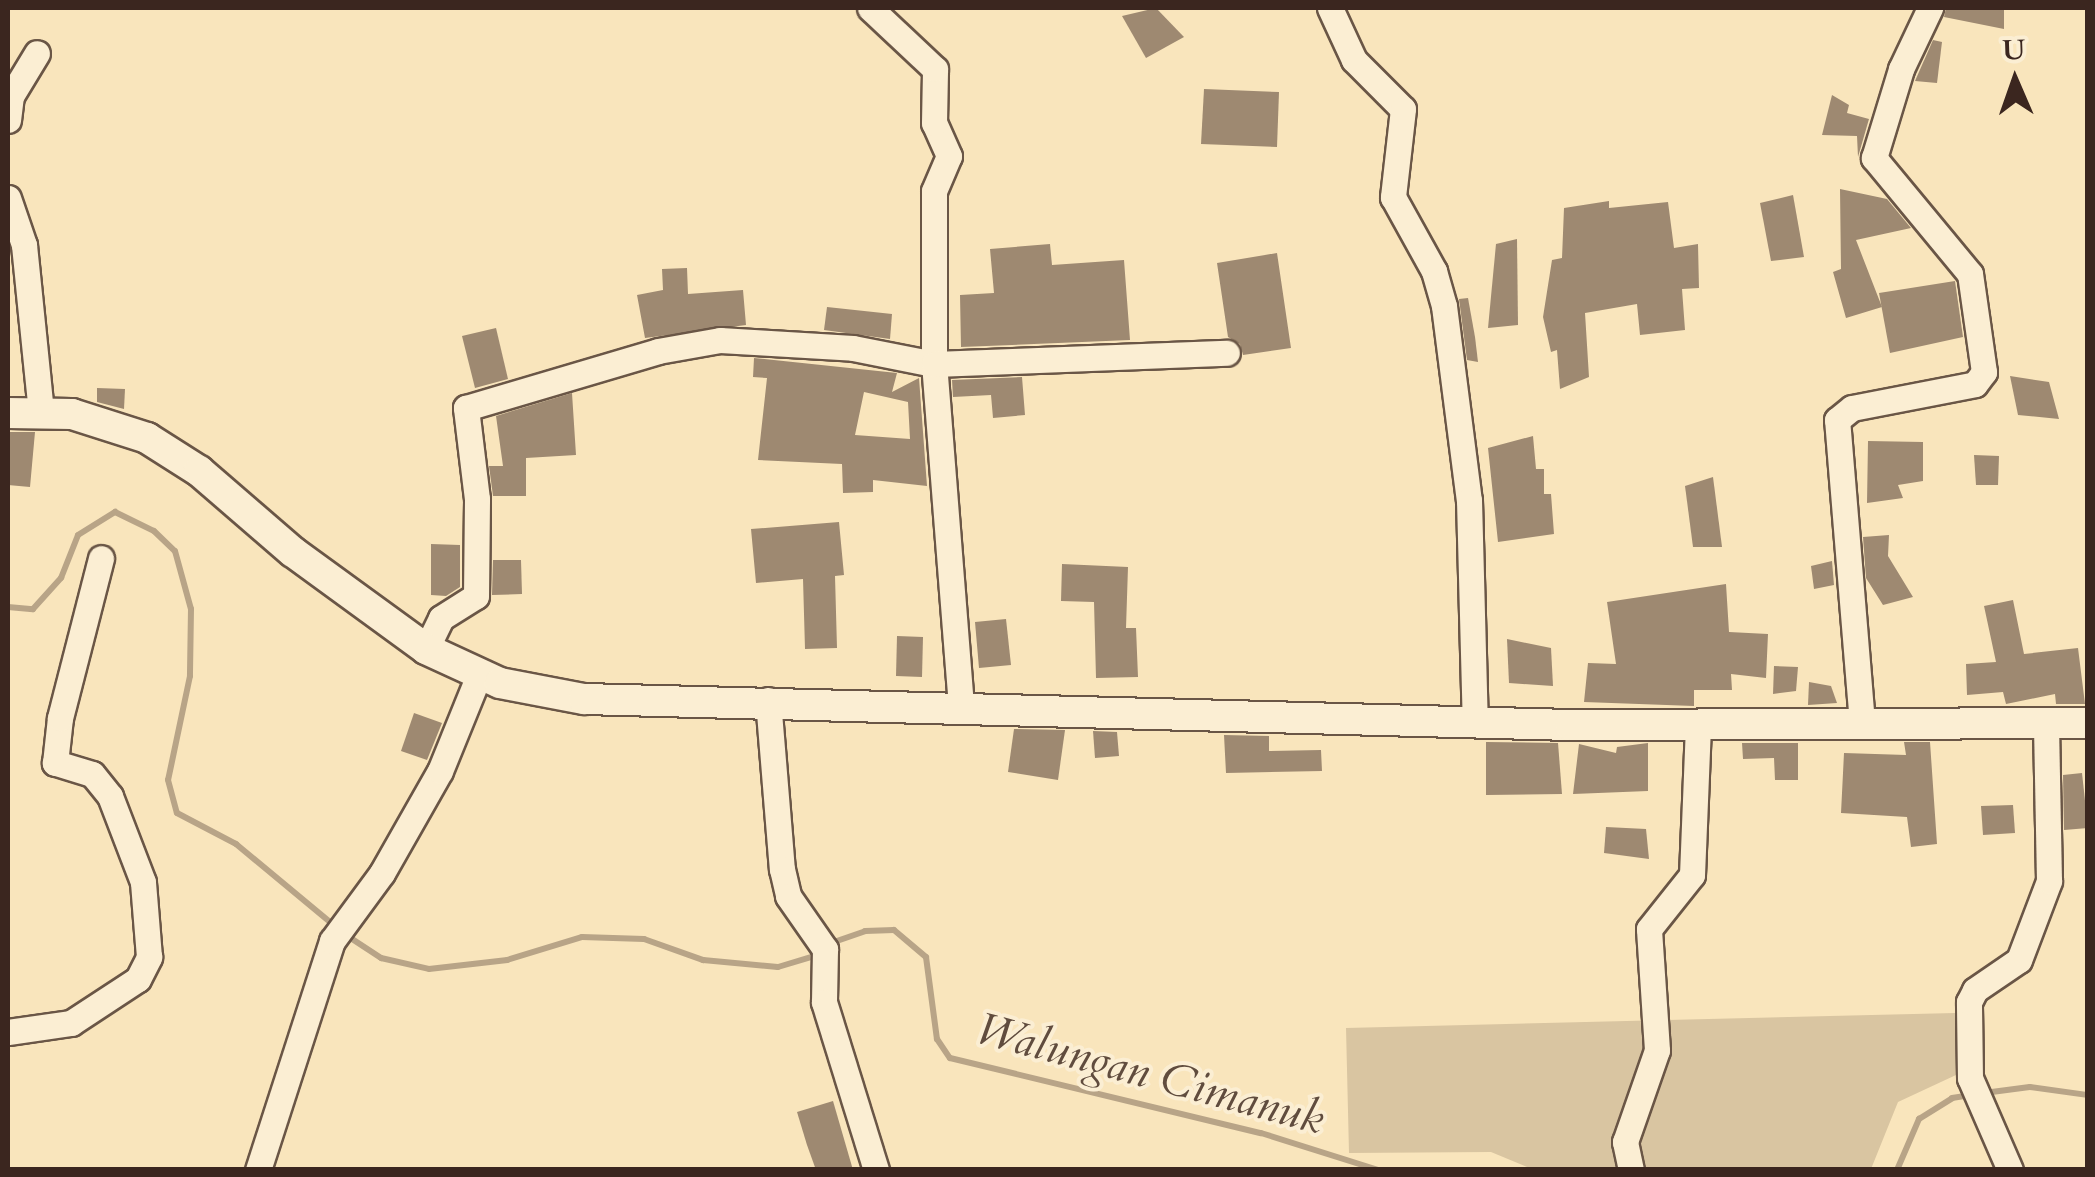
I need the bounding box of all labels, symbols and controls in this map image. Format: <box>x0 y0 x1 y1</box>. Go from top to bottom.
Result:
north arrow <box>1965 30 2065 130</box>
text: U <box>2002 31 2026 69</box>
water label: Walungan Cimanuk <box>970 1002 1330 1146</box>

